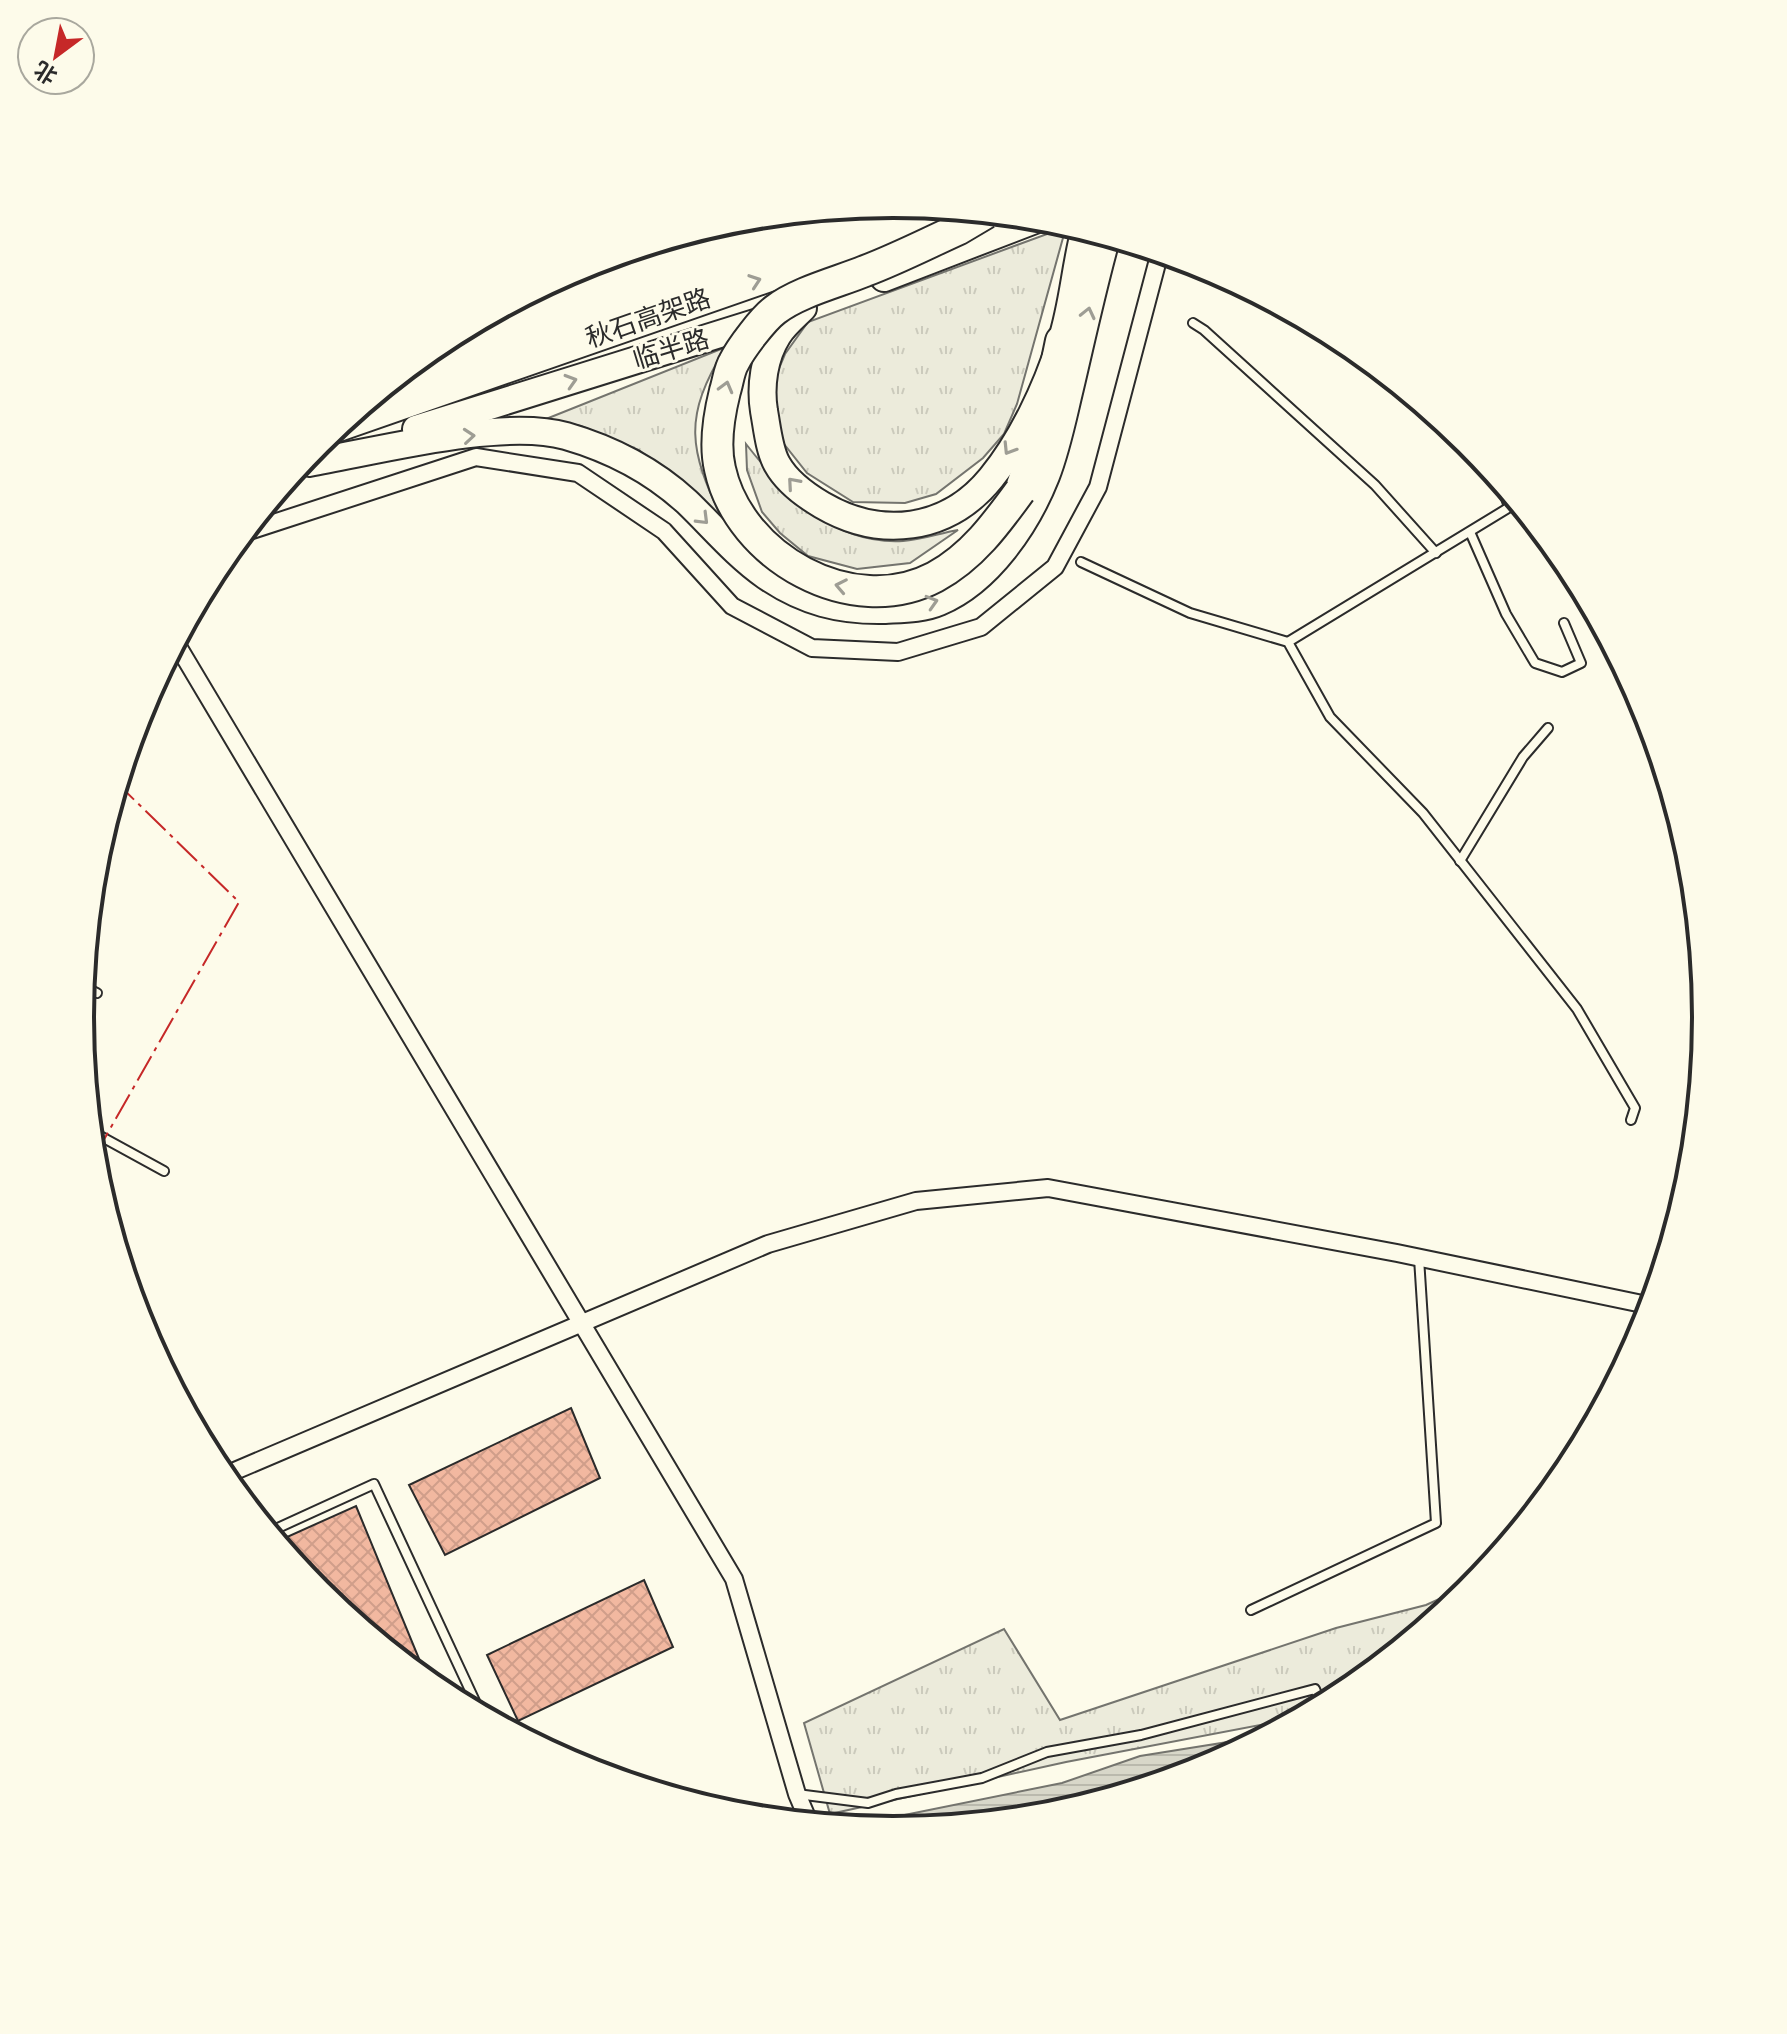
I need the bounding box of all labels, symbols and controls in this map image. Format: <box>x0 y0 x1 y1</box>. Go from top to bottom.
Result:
north arrow <box>16 16 96 96</box>
text: 北 <box>29 55 62 90</box>
one-way arrow <box>747 274 761 290</box>
street label: 秋石高架路 <box>581 282 715 354</box>
one-way arrow <box>1078 307 1095 321</box>
street label: 临半路 <box>629 322 713 376</box>
one-way arrow <box>563 374 577 390</box>
one-way arrow <box>717 381 734 395</box>
one-way arrow <box>463 427 476 444</box>
one-way arrow <box>1004 440 1019 455</box>
one-way arrow <box>788 477 803 492</box>
one-way arrow <box>694 510 708 524</box>
one-way arrow <box>834 578 847 595</box>
one-way arrow <box>925 595 938 611</box>

